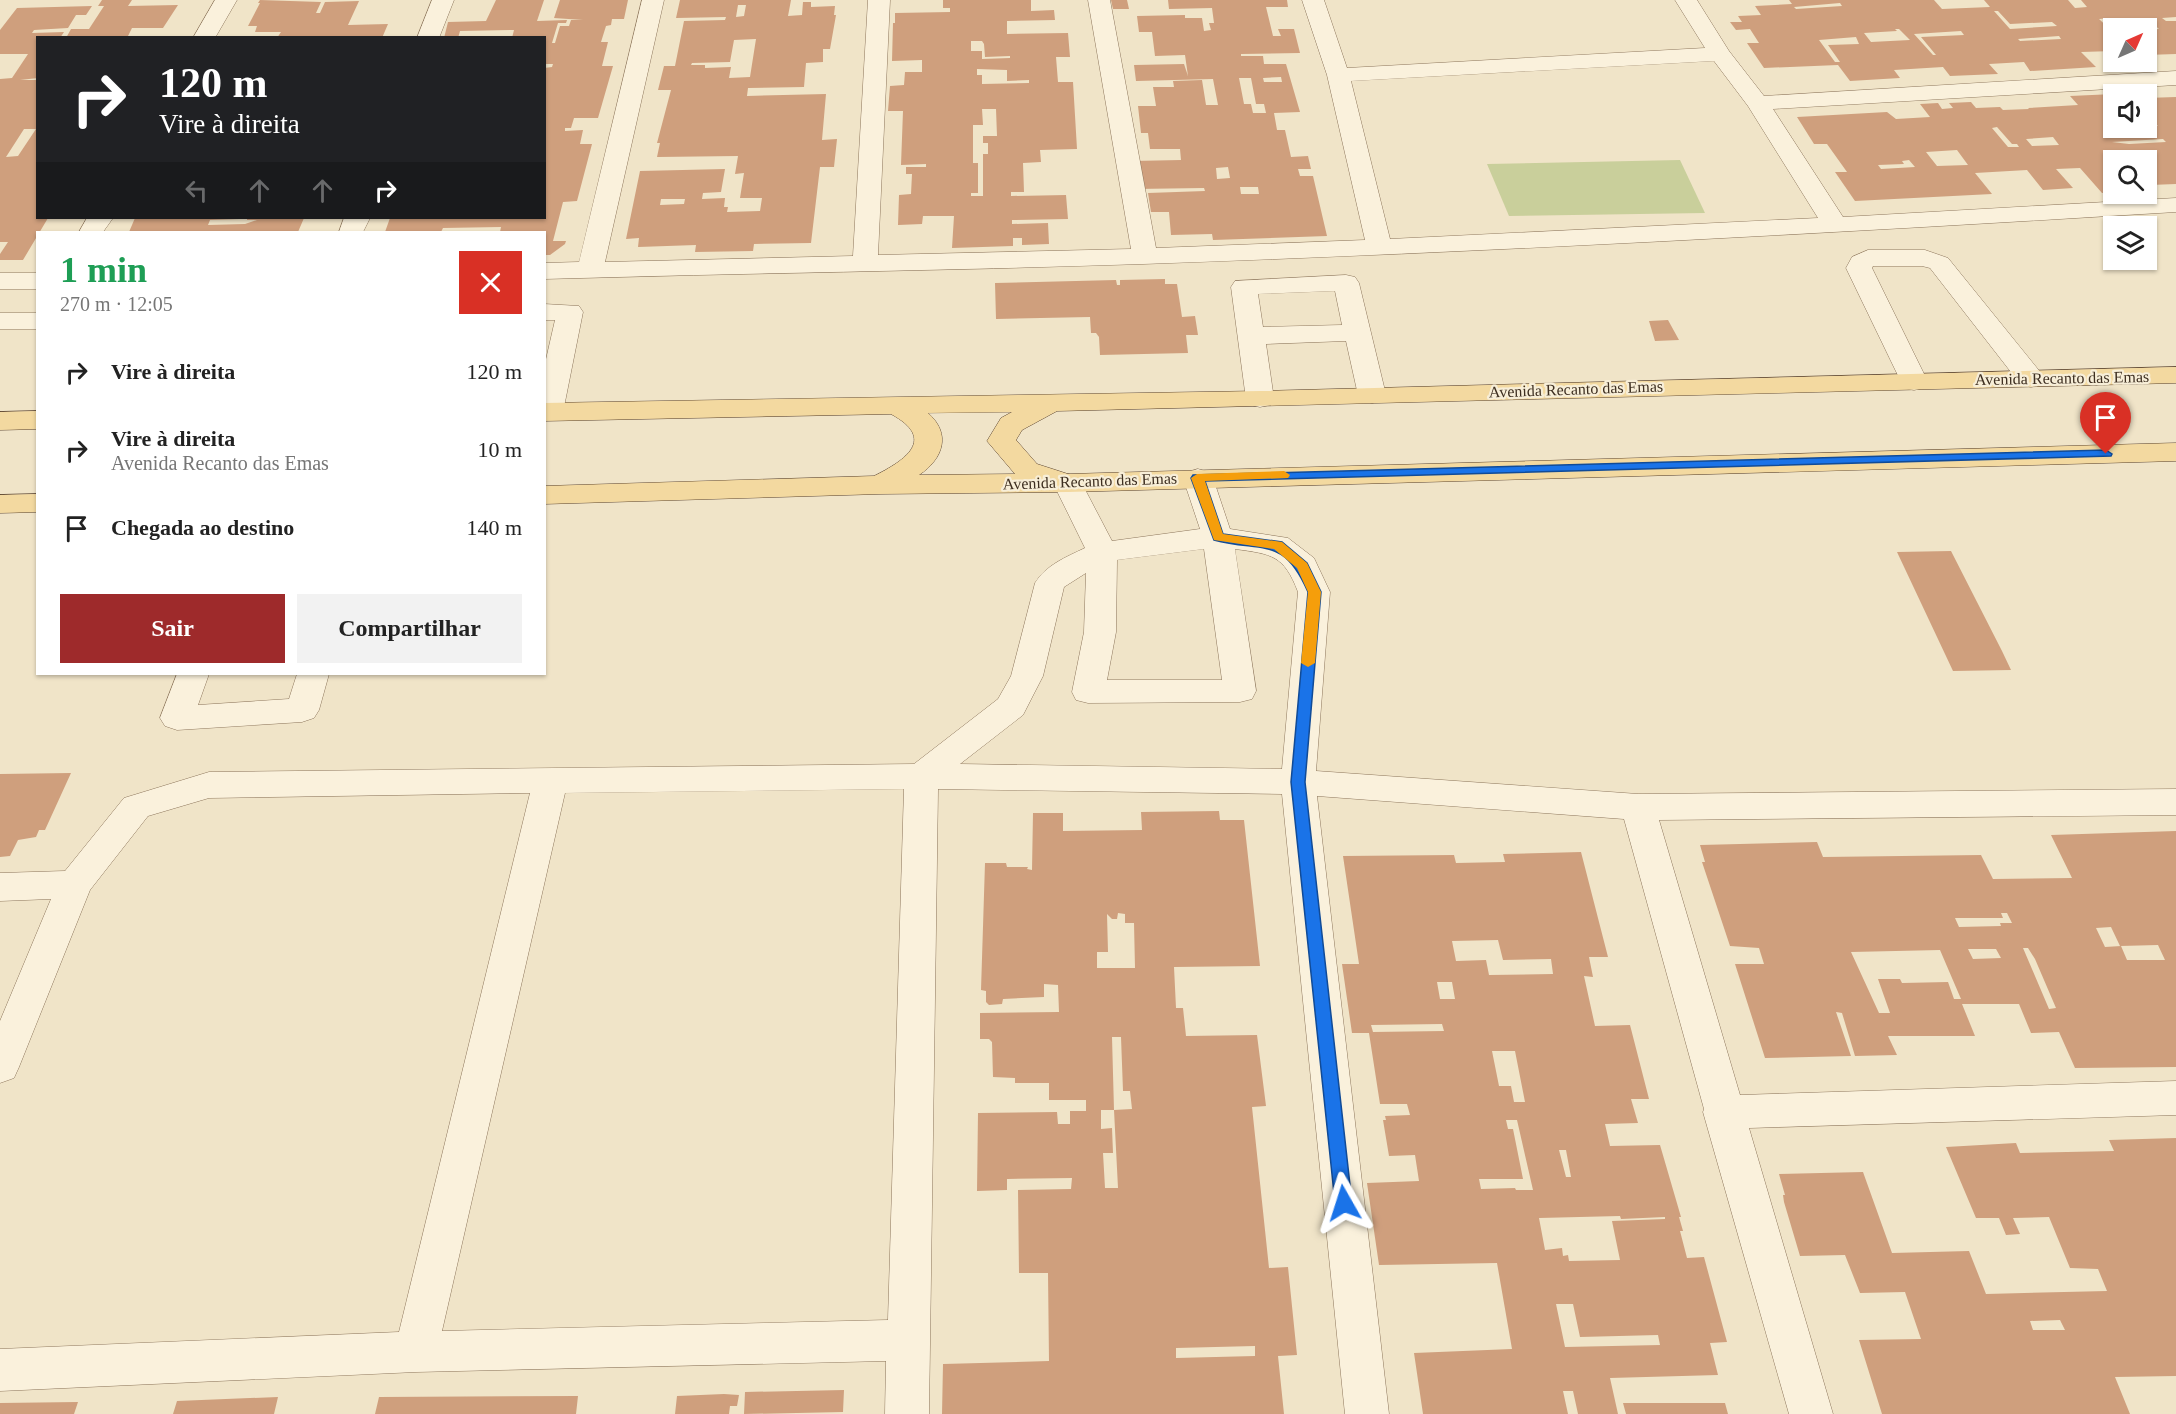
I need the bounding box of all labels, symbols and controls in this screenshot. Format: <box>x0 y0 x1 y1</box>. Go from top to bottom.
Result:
north arrow <box>2103 18 2157 72</box>
map controls <box>2103 18 2157 270</box>
icon: right <box>60 60 138 138</box>
text: 120 m <box>159 60 268 106</box>
button: sound <box>2103 84 2157 138</box>
text: Vire à direita <box>159 109 300 139</box>
button: search <box>2103 150 2157 204</box>
icon: left <box>180 174 213 207</box>
icon: ahead <box>243 174 276 207</box>
icon: ahead <box>306 174 339 207</box>
icon: right <box>369 174 402 207</box>
button: layers <box>2103 216 2157 270</box>
text: 1 min <box>60 250 147 290</box>
button: close <box>459 251 522 314</box>
text: 270 m · 12:05 <box>60 293 173 315</box>
icon: right <box>60 356 93 389</box>
text: Vire à direita <box>111 359 235 384</box>
text: 120 m <box>466 359 522 384</box>
street label: Avenida Recanto das Emas <box>1975 368 2149 388</box>
street label: Avenida Recanto das Emas <box>1489 377 1663 401</box>
pin <box>2080 392 2131 454</box>
icon: arrive <box>2089 401 2122 434</box>
text: Vire à direita <box>111 426 235 451</box>
icon: right <box>60 434 93 467</box>
text: 10 m <box>477 437 522 462</box>
text: Avenida Recanto das Emas <box>111 452 329 474</box>
street label: Avenida Recanto das Emas <box>1003 469 1177 493</box>
icon: arrive <box>60 512 93 545</box>
text: Chegada ao destino <box>111 515 294 540</box>
text: 140 m <box>466 515 522 540</box>
button: Sair <box>60 594 285 663</box>
button: Compartilhar <box>297 594 522 663</box>
position arrow <box>1312 1171 1376 1235</box>

